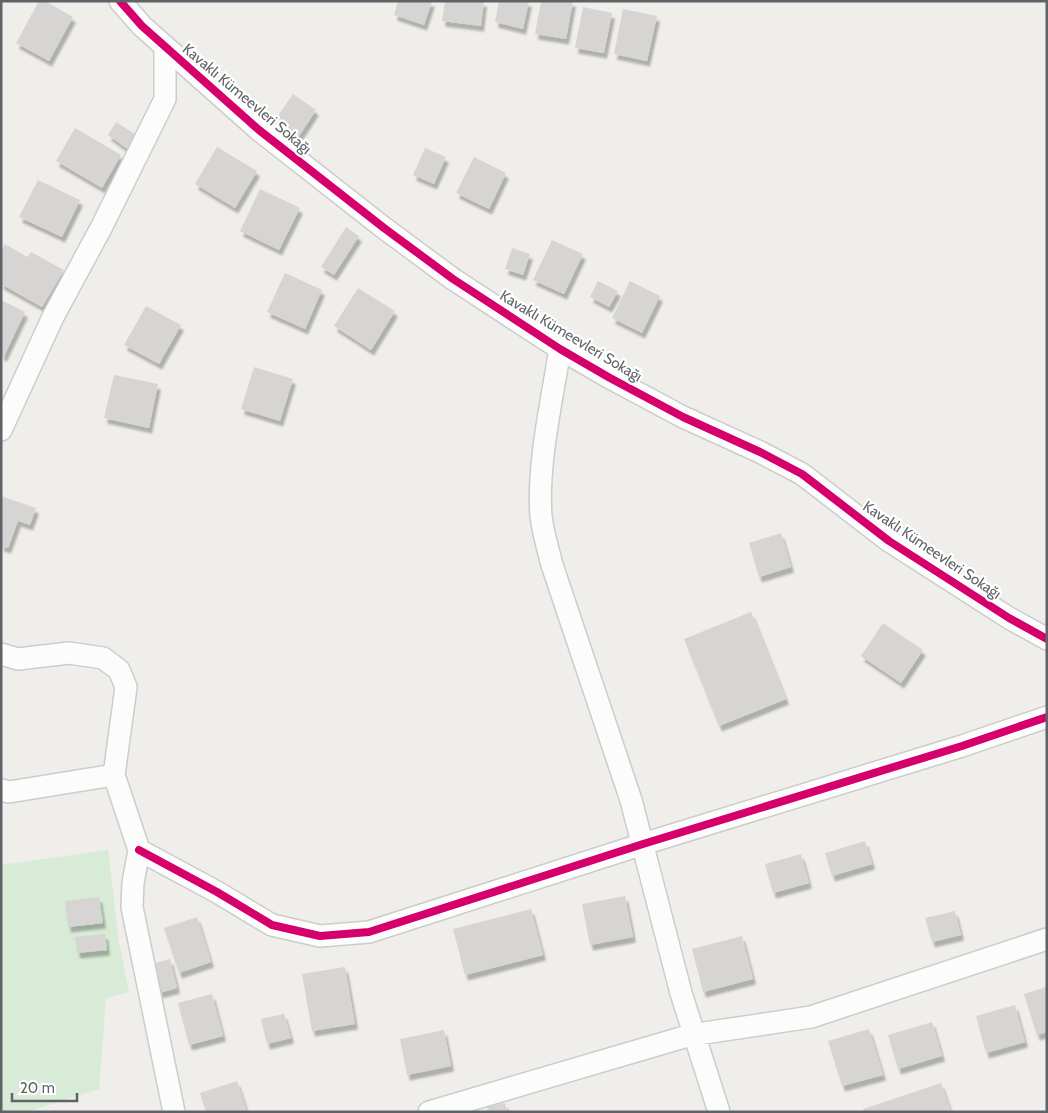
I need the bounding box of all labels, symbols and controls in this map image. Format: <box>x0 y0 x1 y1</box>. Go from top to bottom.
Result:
street label: Kavaklı Kümeevleri Sokağı <box>179 40 315 158</box>
street label: Kavaklı Kümeevleri Sokağı <box>497 286 645 386</box>
street label: Kavaklı Kümeevleri Sokağı <box>860 497 1004 603</box>
scale bar <box>12 1070 78 1102</box>
text: 20 m <box>20 1079 55 1097</box>

